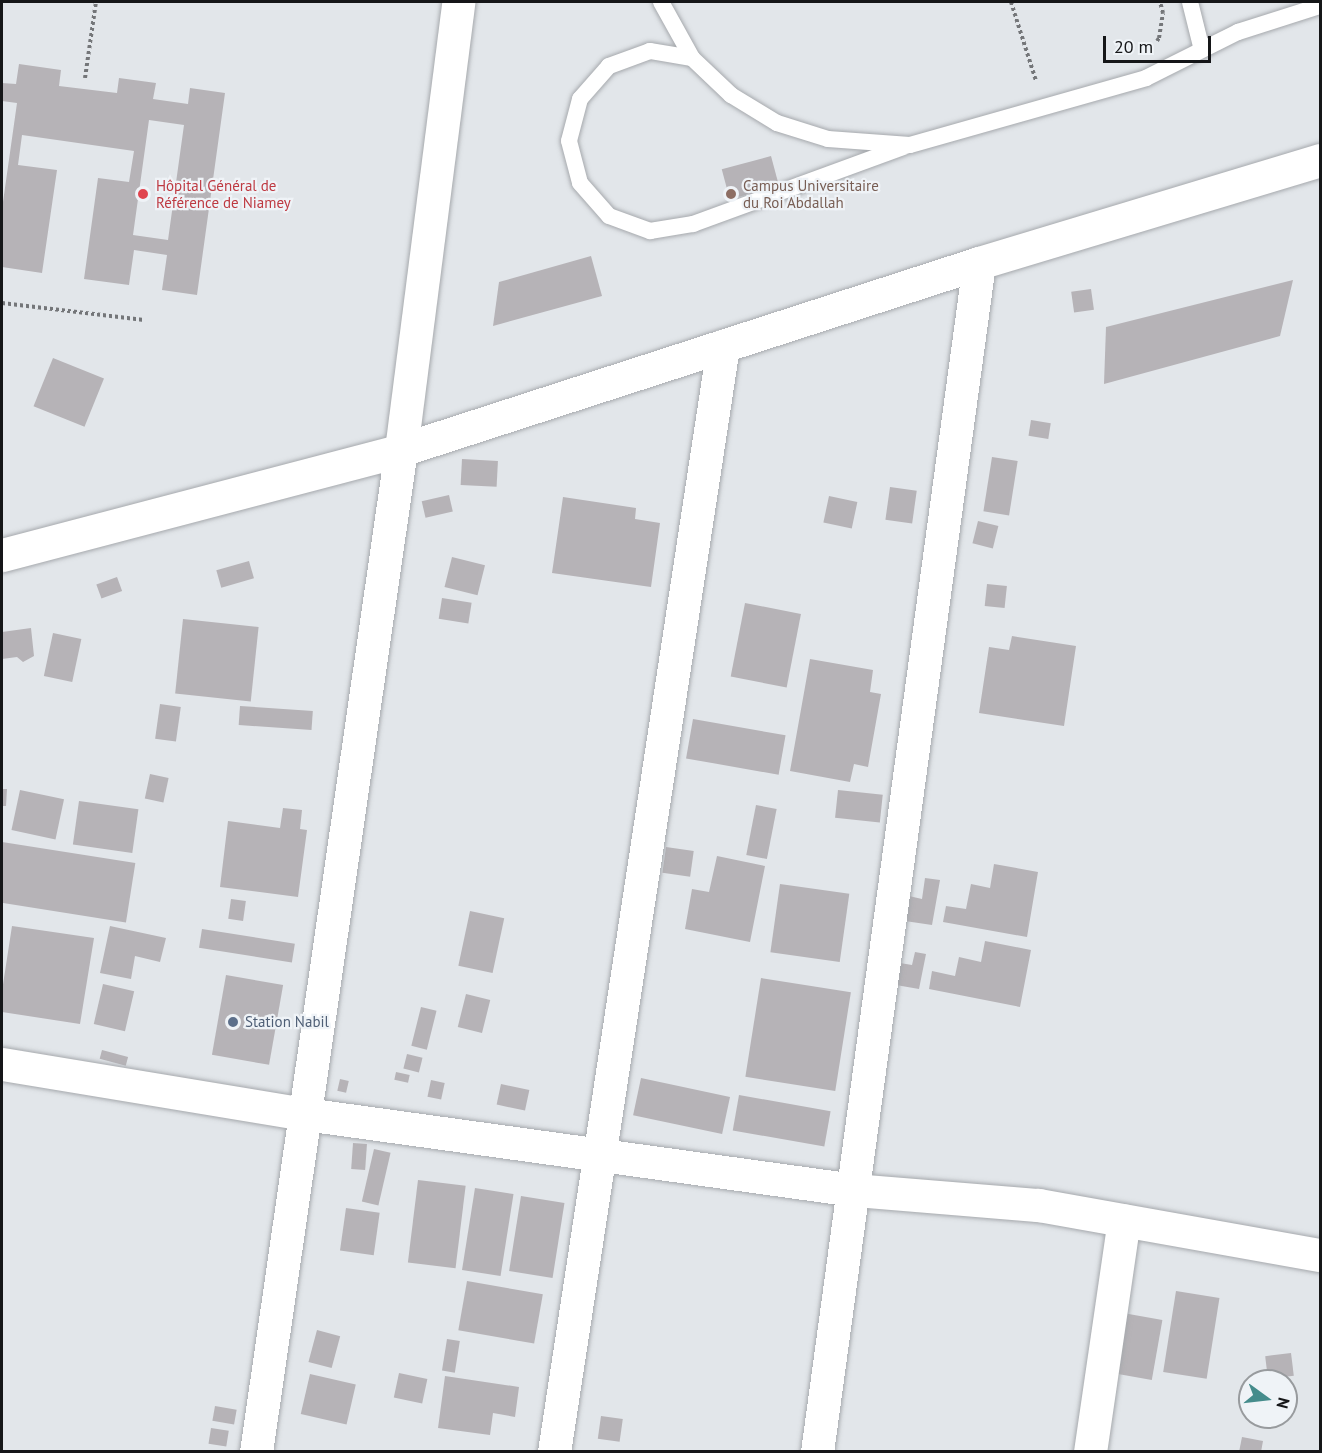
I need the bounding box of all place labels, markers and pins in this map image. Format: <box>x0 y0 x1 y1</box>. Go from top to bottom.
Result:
place label: Hôpital Général de Référence de Niamey <box>156 176 291 211</box>
place label: Campus Universitaire du Roi Abdallah <box>743 176 879 211</box>
marker: Hôpital Général de Référence de Niamey <box>134 185 152 203</box>
marker: Campus Universitaire du Roi Abdallah <box>724 187 738 201</box>
place label: Station Nabil <box>245 1013 329 1031</box>
marker: Station Nabil <box>226 1015 240 1029</box>

